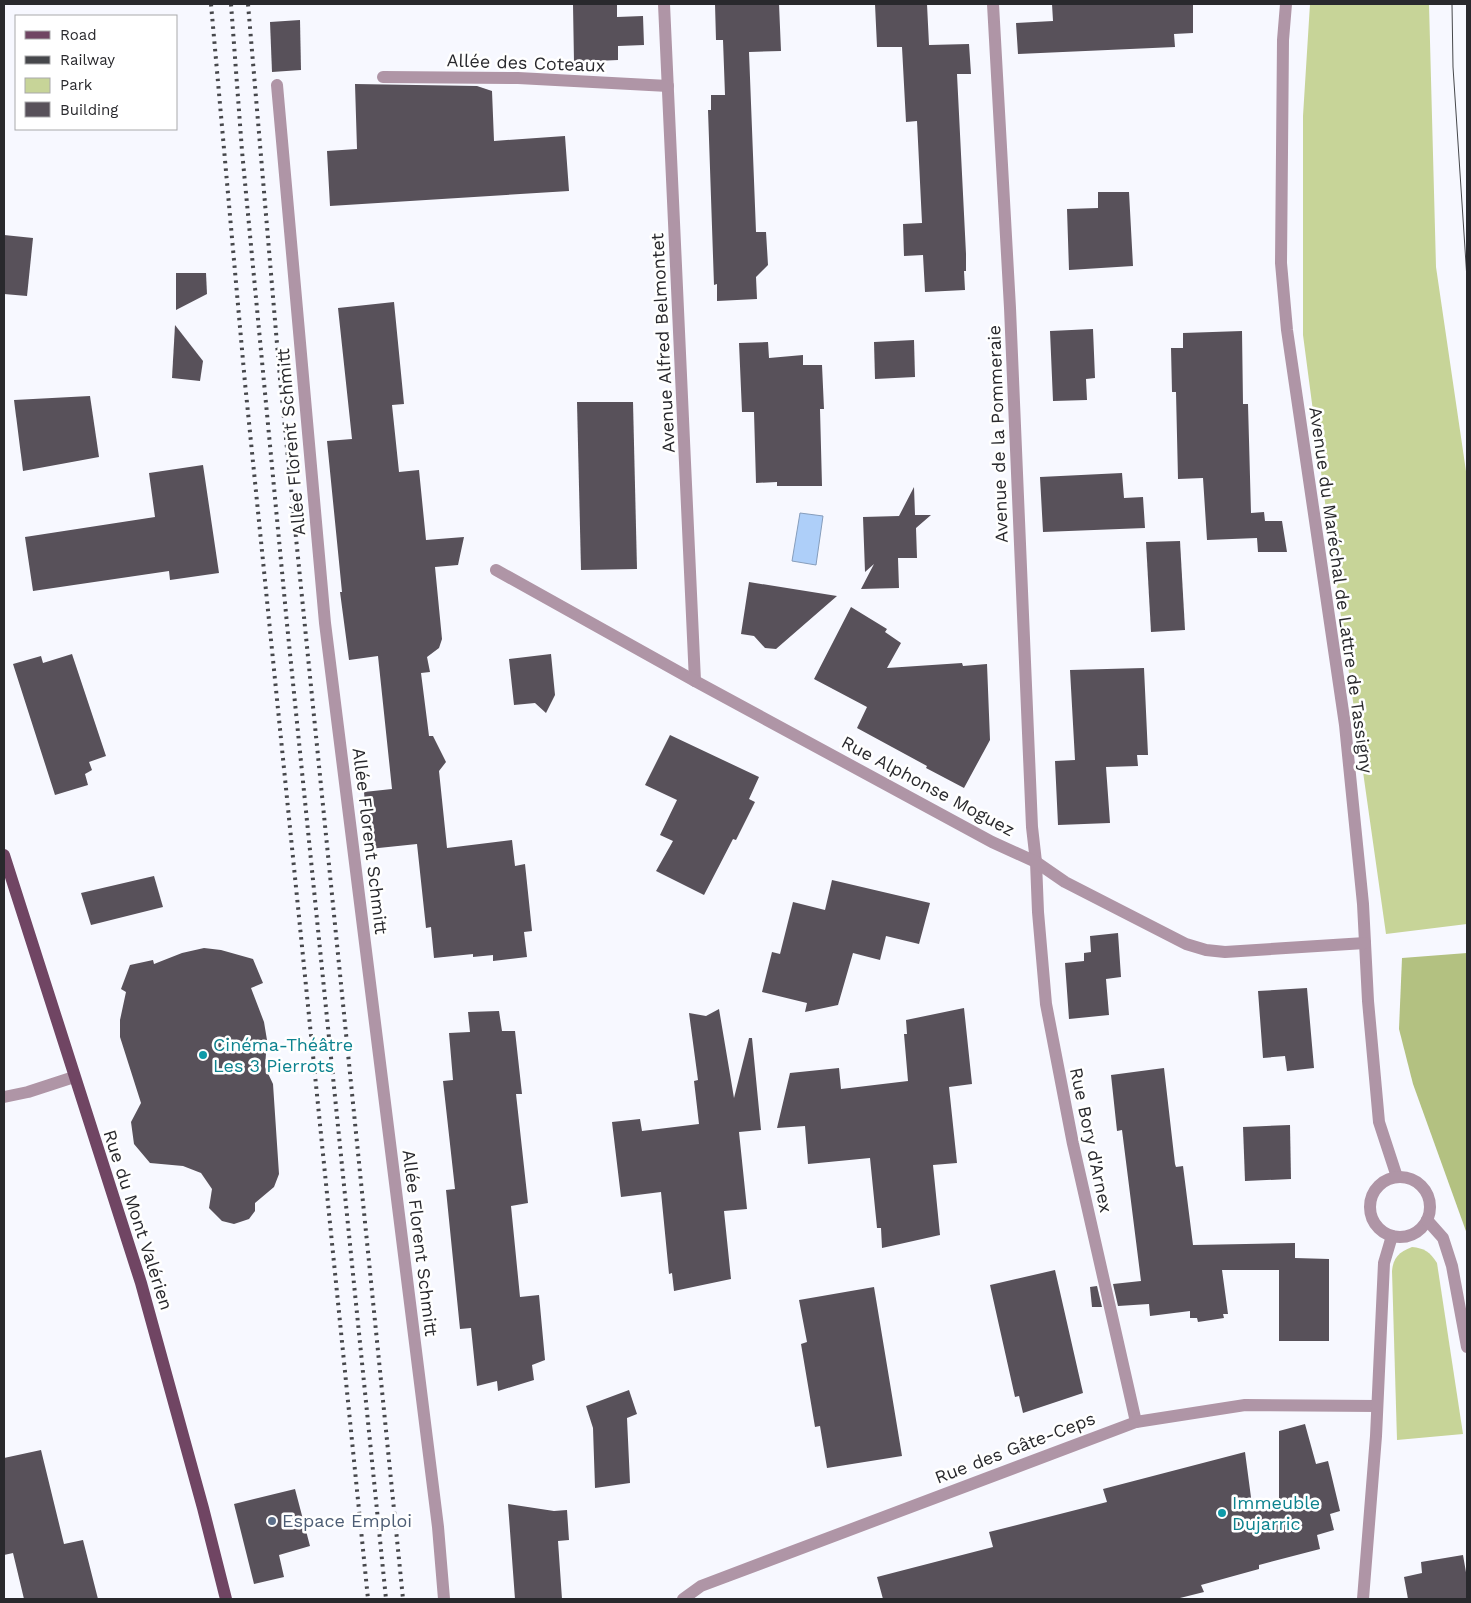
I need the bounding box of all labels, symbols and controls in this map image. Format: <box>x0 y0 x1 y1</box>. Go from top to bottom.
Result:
legend <box>15 15 178 130</box>
text: Road <box>60 26 97 44</box>
street label: Allée des Coteaux <box>446 49 606 76</box>
text: Railway <box>60 51 115 69</box>
text: Park <box>60 76 93 94</box>
text: Building <box>60 101 118 119</box>
street label: Avenue Alfred Belmontet <box>646 232 679 454</box>
street label: Avenue de la Pommeraie <box>983 325 1012 543</box>
street label: Allée Florent Schmitt <box>272 347 309 537</box>
street label: Avenue du Maréchal de Lattre de Tassigny <box>1305 405 1378 775</box>
street label: Rue Alphonse Moguez <box>838 731 1018 840</box>
street label: Allée Florent Schmitt <box>349 746 392 936</box>
place label: Cinéma-Théâtre Les 3 Pierrots <box>213 1034 353 1076</box>
marker: Cinéma-Théâtre Les 3 Pierrots <box>197 1049 209 1061</box>
street label: Rue Bory d'Arnex <box>1066 1065 1117 1214</box>
street label: Rue du Mont Valérien <box>99 1127 178 1313</box>
street label: Allée Florent Schmitt <box>399 1148 442 1338</box>
street label: Rue des Gâte-Ceps <box>932 1407 1098 1488</box>
place label: Immeuble Dujarric <box>1232 1492 1320 1534</box>
marker: Immeuble Dujarric <box>1216 1507 1228 1519</box>
place label: Espace Emploi <box>282 1510 412 1531</box>
marker: Espace Emploi <box>266 1515 278 1527</box>

